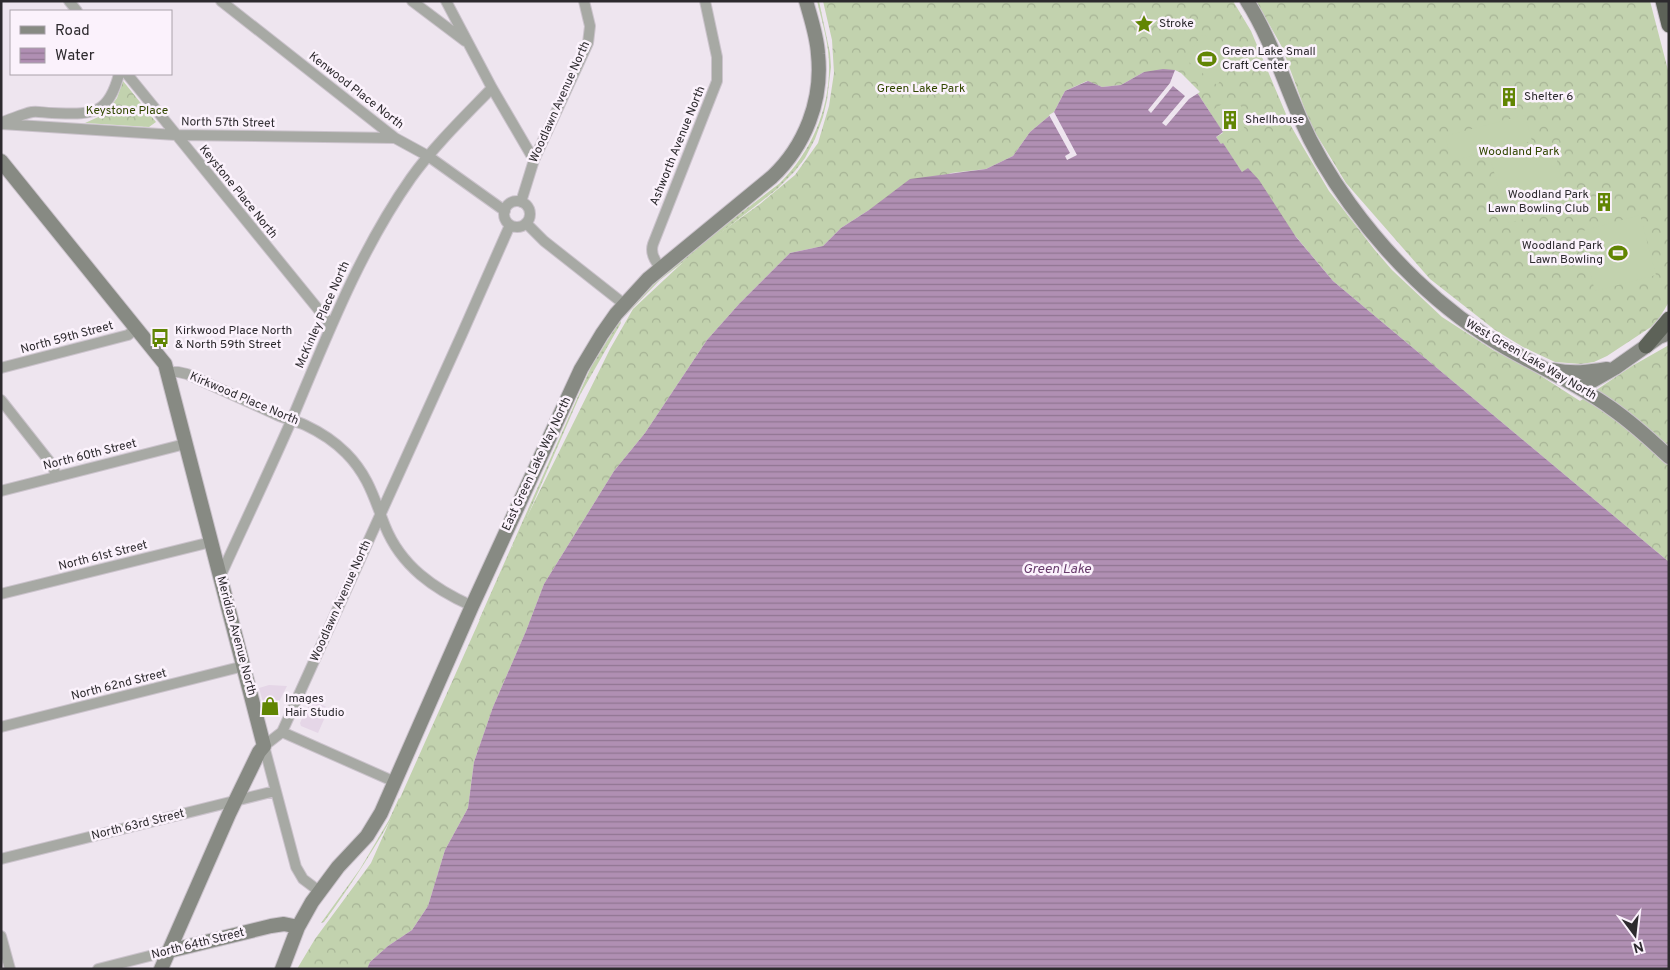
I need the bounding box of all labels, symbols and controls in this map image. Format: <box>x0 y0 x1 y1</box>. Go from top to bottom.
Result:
legend <box>10 10 172 75</box>
place icon: Stroke <box>1133 13 1155 35</box>
place label: Stroke <box>1159 16 1194 32</box>
text: Road <box>55 22 90 41</box>
street label: Woodlawn Avenue North <box>526 39 594 165</box>
place label: Green Lake Small Craft Center <box>1222 44 1316 74</box>
text: Water <box>55 47 95 66</box>
sports icon: Green Lake Small Craft Center <box>1196 48 1218 70</box>
street label: Kenwood Place North <box>305 49 407 133</box>
park label: Green Lake Park <box>877 81 965 97</box>
street label: Ashworth Avenue North <box>647 84 709 208</box>
building icon: Shelter 6 <box>1498 86 1520 108</box>
place label: Shelter 6 <box>1524 89 1573 105</box>
park label: Keystone Place <box>86 103 168 119</box>
building icon: Shellhouse <box>1219 109 1241 131</box>
place label: Shellhouse <box>1245 112 1304 128</box>
street label: North 57th Street <box>181 114 275 132</box>
street label: Keystone Place North <box>195 142 281 242</box>
park label: Woodland Park <box>1478 144 1560 160</box>
place label: Woodland Park Lawn Bowling Club <box>1488 187 1589 217</box>
building icon: Woodland Park Lawn Bowling Club <box>1593 191 1615 213</box>
place label: Woodland Park Lawn Bowling <box>1522 238 1603 268</box>
sports icon: Woodland Park Lawn Bowling <box>1607 242 1629 264</box>
street label: McKinley Place North <box>292 259 354 371</box>
street label: West Green Lake Way North <box>1463 316 1599 404</box>
street label: North 59th Street <box>19 318 115 358</box>
place label: Kirkwood Place North & North 59th Street <box>175 323 292 353</box>
bus stop icon: Kirkwood Place North & North 59th Street <box>149 327 171 349</box>
street label: Kirkwood Place North <box>187 369 301 429</box>
street label: East Green Lake Way North <box>499 394 575 534</box>
street label: North 60th Street <box>42 436 138 474</box>
street label: North 61st Street <box>57 537 149 575</box>
street label: Woodlawn Avenue North <box>307 538 375 664</box>
water label: Green Lake <box>1023 561 1092 578</box>
street label: Meridian Avenue North <box>212 574 260 698</box>
street label: North 62nd Street <box>70 665 168 705</box>
place label: Images Hair Studio <box>285 691 345 721</box>
shop icon: Images Hair Studio <box>259 695 281 717</box>
street label: North 63rd Street <box>90 806 186 844</box>
north arrow <box>1610 910 1660 960</box>
street label: North 64th Street <box>150 925 246 963</box>
text: N <box>1631 937 1645 956</box>

